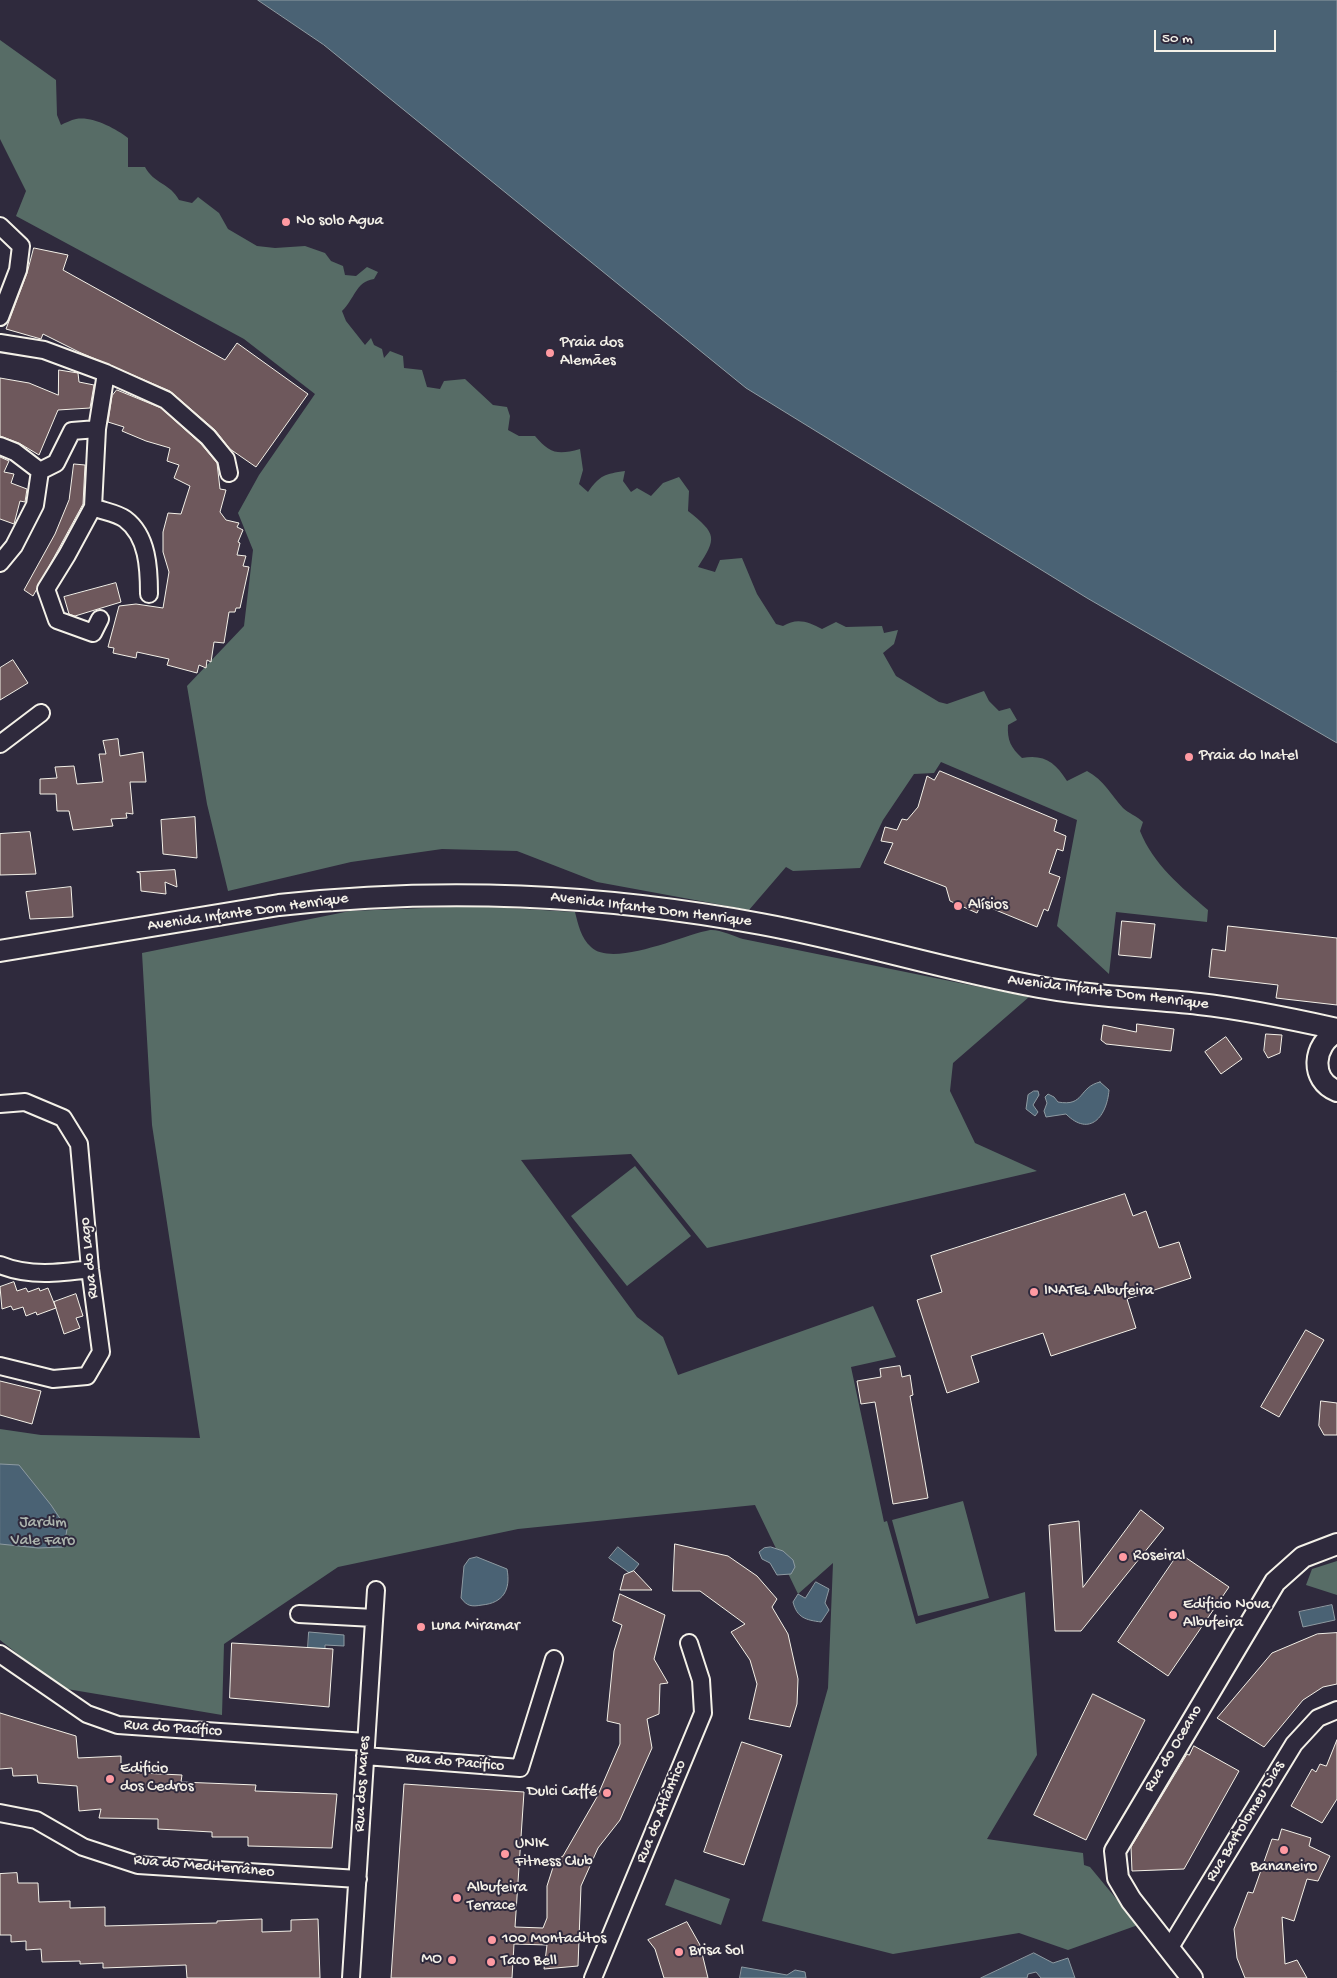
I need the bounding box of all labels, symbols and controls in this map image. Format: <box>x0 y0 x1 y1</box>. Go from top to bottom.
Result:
scale bar <box>1157 20 1280 52</box>
text: 50 m <box>1162 30 1193 48</box>
place label: No solo Agua <box>296 212 383 232</box>
marker: No solo Agua <box>280 216 292 228</box>
place label: Praia dos Alemães <box>560 334 623 372</box>
marker: Praia dos Alemães <box>544 347 556 359</box>
place label: Praia do Inatel <box>1199 747 1299 767</box>
marker: Praia do Inatel <box>1183 751 1195 763</box>
street label: Avenida Infante Dom Henrique <box>549 888 753 932</box>
street label: Avenida Infante Dom Henrique <box>146 889 350 937</box>
place label: Alísios <box>968 896 1008 916</box>
marker: Alísios <box>952 900 964 912</box>
street label: Avenida Infante Dom Henrique <box>1006 971 1210 1015</box>
street label: Rua do Lago <box>76 1216 104 1300</box>
place label: INATEL Albufeira <box>1044 1282 1154 1302</box>
marker: INATEL Albufeira <box>1028 1286 1040 1298</box>
park label: Jardim Vale Faro <box>11 1514 75 1552</box>
place label: Roseiral <box>1133 1547 1185 1567</box>
marker: Roseiral <box>1117 1551 1129 1563</box>
place label: Edificio Nova Albufeira <box>1183 1596 1270 1634</box>
marker: Edificio Nova Albufeira <box>1167 1609 1179 1621</box>
place label: Luna Miramar <box>431 1617 520 1637</box>
marker: Luna Miramar <box>415 1621 427 1633</box>
street label: Rua do Oceano <box>1140 1702 1208 1796</box>
street label: Rua do Pacífico <box>123 1716 223 1742</box>
street label: Rua dos Mares <box>351 1736 375 1832</box>
street label: Rua do Pacifico <box>405 1749 505 1777</box>
street label: Rua do Atlântico <box>633 1758 691 1866</box>
street label: Rua Bartolomeu Dias <box>1202 1758 1290 1886</box>
place label: Edificio dos Cedros <box>120 1760 194 1798</box>
marker: Edificio dos Cedros <box>104 1773 116 1785</box>
place label: Dulci Caffé <box>527 1783 597 1803</box>
marker: Dulci Caffé <box>601 1787 613 1799</box>
place label: UNIK Fitness Club <box>515 1835 593 1873</box>
marker: Bananeiro <box>1278 1844 1290 1856</box>
marker: UNIK Fitness Club <box>499 1848 511 1860</box>
street label: Rua do Mediterrâneo <box>133 1851 275 1883</box>
place label: Bananeiro <box>1251 1858 1317 1878</box>
place label: Albufeira Terrace <box>467 1879 527 1917</box>
marker: Albufeira Terrace <box>451 1892 463 1904</box>
place label: 100 Montaditos <box>502 1930 606 1950</box>
marker: 100 Montaditos <box>486 1934 498 1946</box>
place label: Brisa Sol <box>689 1942 744 1962</box>
marker: Brisa Sol <box>673 1946 685 1958</box>
place label: MO <box>421 1950 442 1970</box>
place label: Taco Bell <box>501 1952 557 1972</box>
marker: MO <box>446 1954 458 1966</box>
marker: Taco Bell <box>485 1956 497 1968</box>

